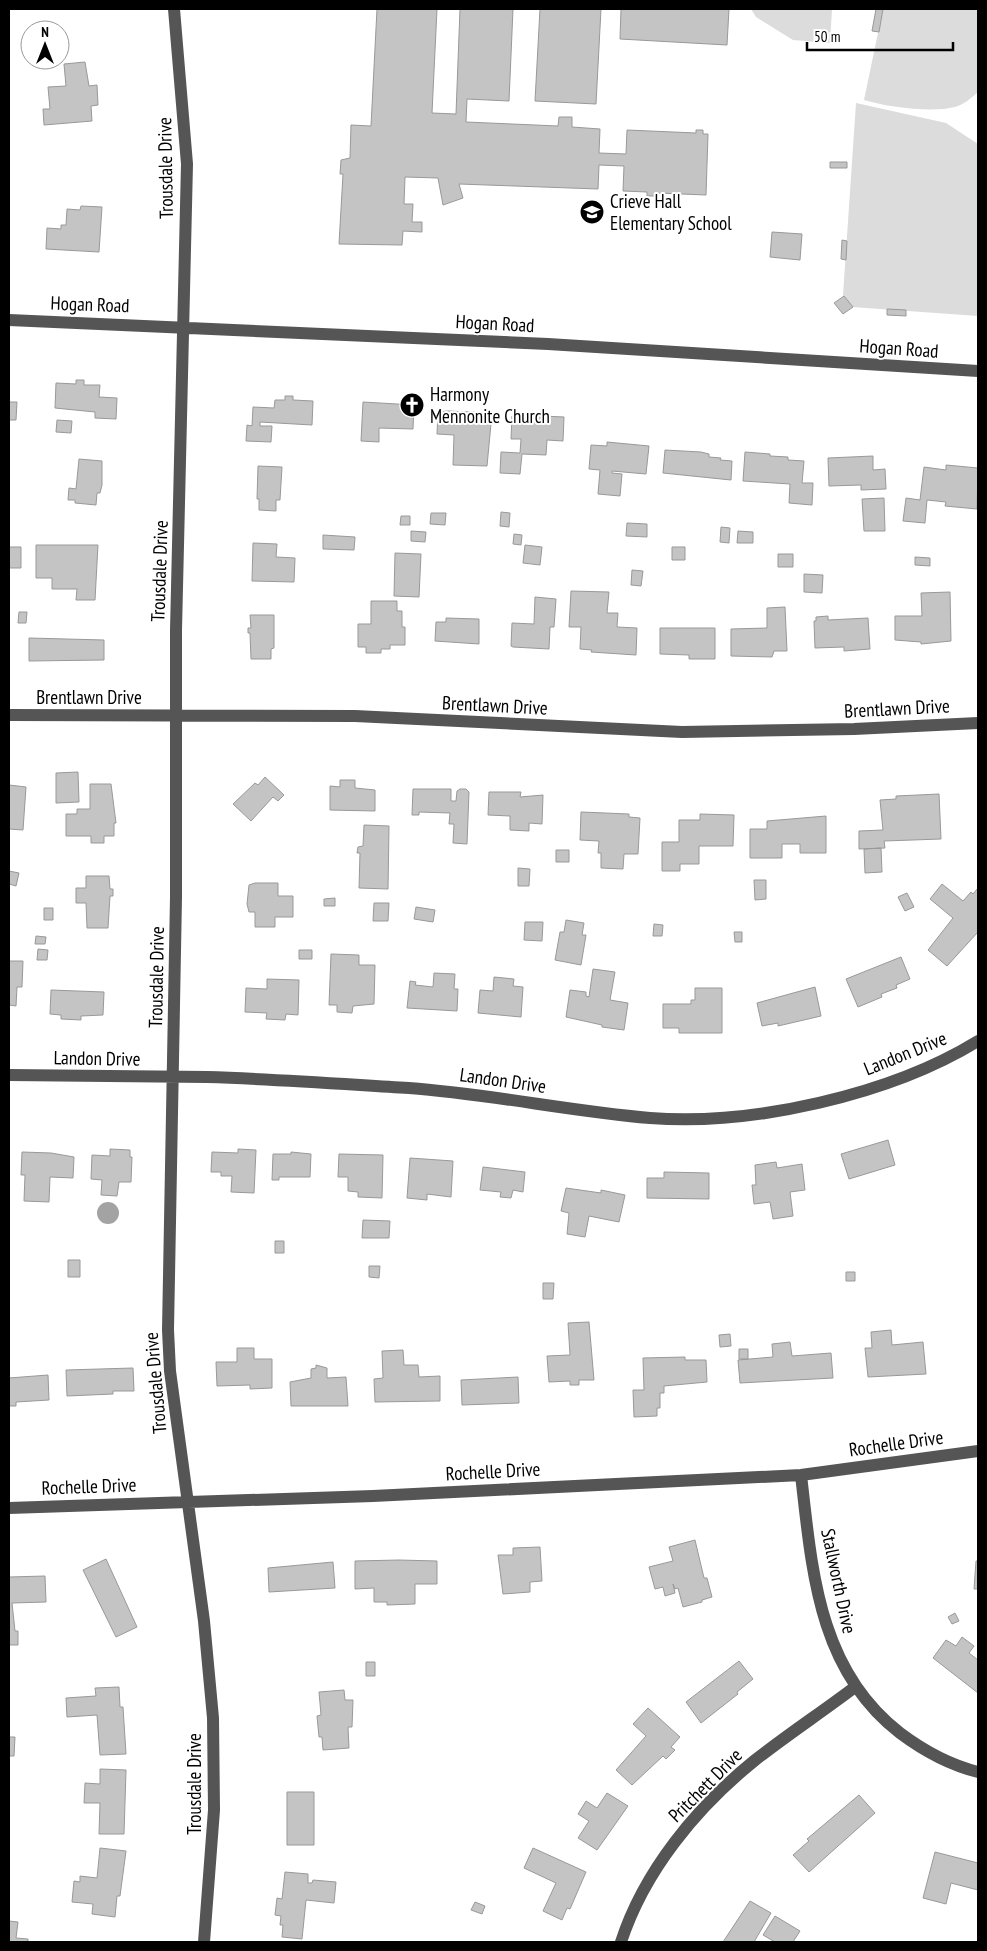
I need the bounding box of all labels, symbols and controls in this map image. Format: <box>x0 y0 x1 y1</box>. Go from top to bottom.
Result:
north arrow <box>20 20 70 70</box>
scale bar <box>807 20 953 52</box>
text: N <box>41 23 49 41</box>
text: 50 m <box>814 27 840 46</box>
street label: Trousdale Drive <box>152 117 178 219</box>
place label: Crieve Hall Elementary School <box>610 189 732 235</box>
school or university icon: Crieve Hall Elementary School <box>579 199 605 225</box>
street label: Hogan Road <box>50 291 130 317</box>
street label: Hogan Road <box>455 309 535 337</box>
street label: Hogan Road <box>859 333 939 363</box>
place label: Harmony Mennonite Church <box>430 382 550 428</box>
church icon: Harmony Mennonite Church <box>399 392 425 418</box>
street label: Trousdale Drive <box>145 520 173 622</box>
street label: Brentlawn Drive <box>36 685 142 709</box>
street label: Brentlawn Drive <box>442 690 549 720</box>
street label: Brentlawn Drive <box>844 693 951 723</box>
street label: Trousdale Drive <box>143 926 169 1028</box>
street label: Landon Drive <box>860 1026 950 1080</box>
street label: Landon Drive <box>53 1045 141 1071</box>
street label: Landon Drive <box>458 1062 548 1098</box>
street label: Trousdale Drive <box>139 1331 171 1435</box>
street label: Rochelle Drive <box>847 1424 945 1461</box>
street label: Rochelle Drive <box>445 1457 541 1485</box>
street label: Rochelle Drive <box>41 1472 137 1500</box>
street label: Stallworth Drive <box>816 1526 862 1636</box>
street label: Trousdale Drive <box>182 1733 206 1835</box>
street label: Pritchett Drive <box>663 1743 747 1827</box>

